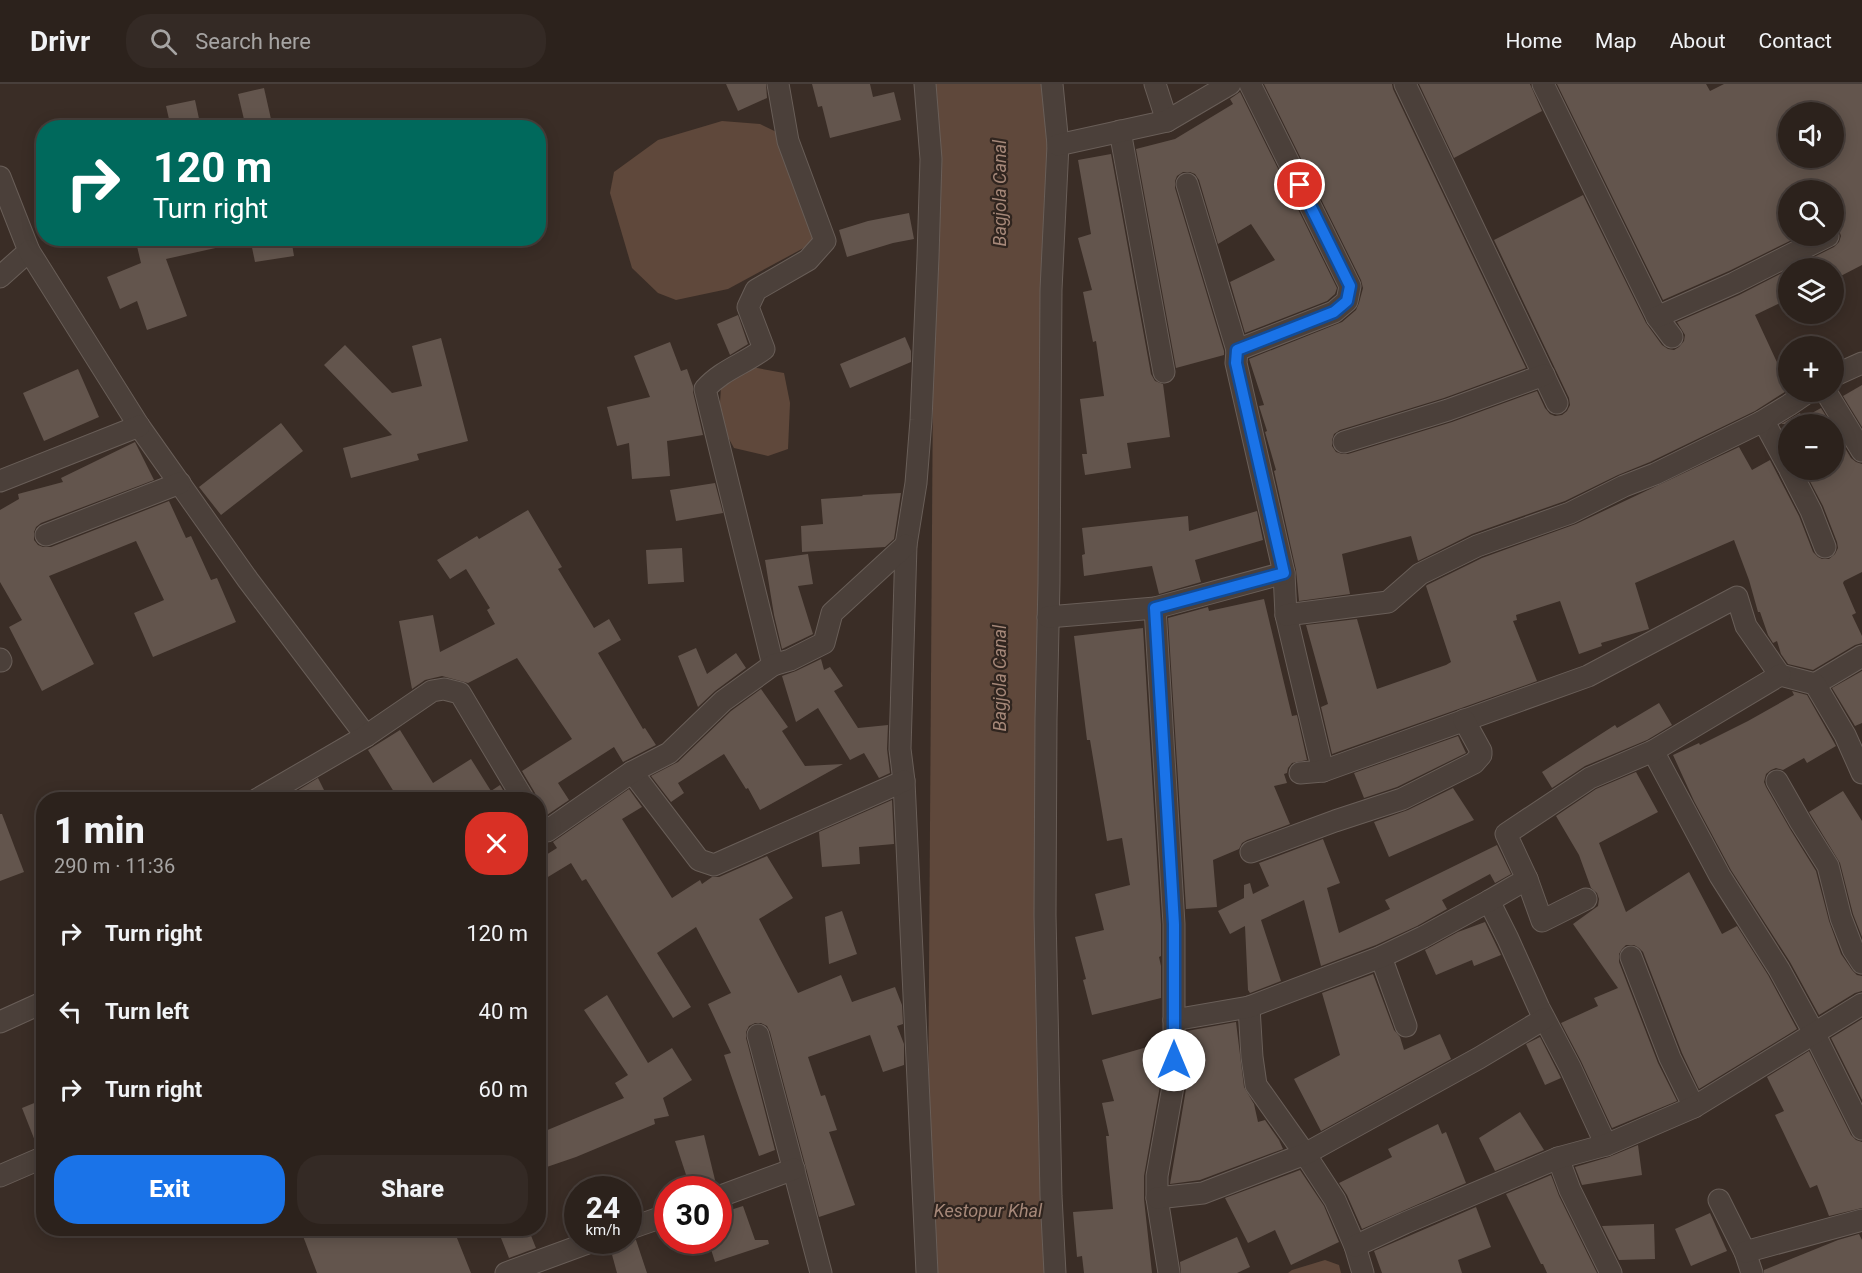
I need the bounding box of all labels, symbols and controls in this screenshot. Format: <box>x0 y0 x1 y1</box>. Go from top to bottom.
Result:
search box <box>126 14 546 68</box>
text: Drivr <box>30 25 90 58</box>
icon: search <box>147 25 180 58</box>
text: Search here <box>195 29 311 54</box>
text: Home <box>1506 29 1562 53</box>
text: Map <box>1595 29 1637 53</box>
text: About <box>1670 29 1726 53</box>
text: Contact <box>1759 29 1832 53</box>
map controls <box>1778 102 1844 480</box>
button: sound <box>1778 102 1844 168</box>
water label: Bagjola Canal <box>989 139 1010 246</box>
text: 120 m <box>153 143 272 192</box>
icon: right <box>54 144 132 222</box>
pin <box>1274 159 1325 210</box>
icon: arrive <box>1283 168 1316 201</box>
button: search <box>1778 180 1844 246</box>
text: Turn right <box>153 193 268 225</box>
button: layers <box>1778 258 1844 324</box>
button: + <box>1778 336 1844 402</box>
button: − <box>1778 414 1844 480</box>
water label: Bagjola Canal <box>989 624 1010 731</box>
text: 1 min <box>54 810 145 852</box>
button: close <box>465 812 528 875</box>
text: 290 m · 11:36 <box>54 854 175 878</box>
icon: right <box>54 917 87 950</box>
text: Turn right <box>105 921 202 946</box>
text: 120 m <box>466 921 528 946</box>
icon: left <box>54 995 87 1028</box>
text: Turn left <box>105 999 189 1024</box>
text: 40 m <box>479 999 528 1024</box>
position arrow <box>1142 1028 1206 1092</box>
icon: right <box>54 1073 87 1106</box>
text: Turn right <box>105 1077 202 1102</box>
text: 60 m <box>479 1077 528 1102</box>
button: Exit <box>54 1155 285 1224</box>
button: Share <box>297 1155 528 1224</box>
speed limit sign: 30 <box>654 1176 732 1254</box>
text: 24 <box>586 1190 620 1225</box>
water label: Kestopur Khal <box>934 1200 1043 1221</box>
text: km/h <box>585 1221 621 1239</box>

